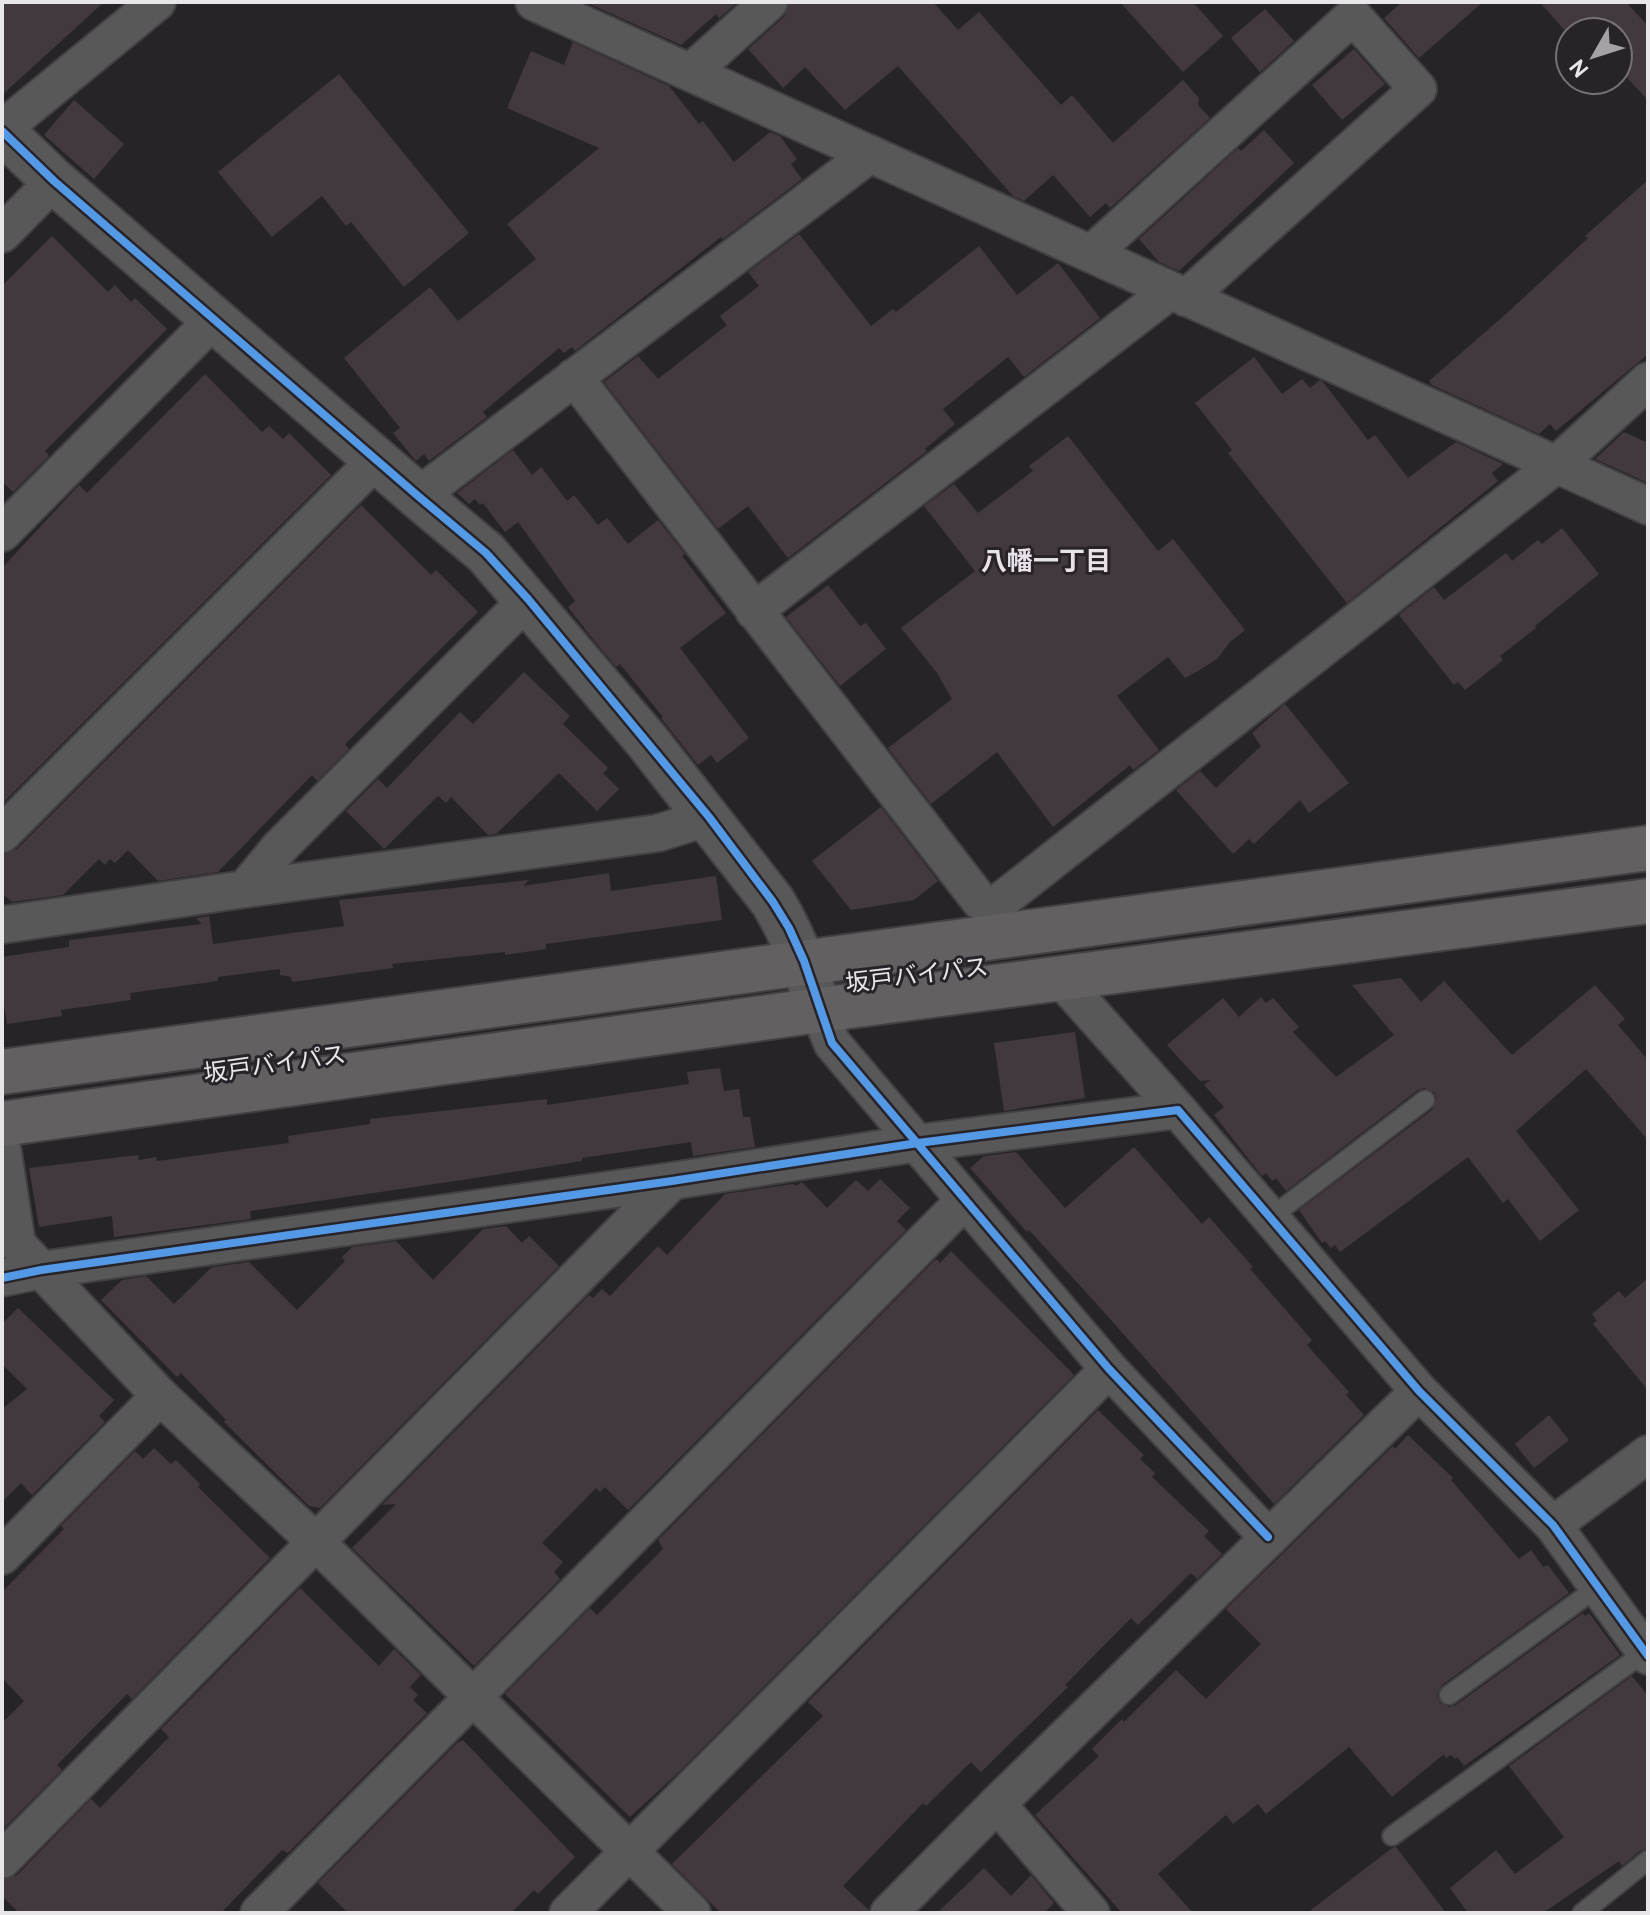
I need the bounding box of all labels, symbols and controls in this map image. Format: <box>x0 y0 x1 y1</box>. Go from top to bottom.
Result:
north arrow <box>1554 16 1634 96</box>
text: N <box>1565 52 1596 82</box>
district label: 八幡一丁目 <box>981 547 1111 580</box>
street label: 坂戸バイパス <box>844 953 990 1001</box>
street label: 坂戸バイパス <box>202 1041 348 1091</box>

